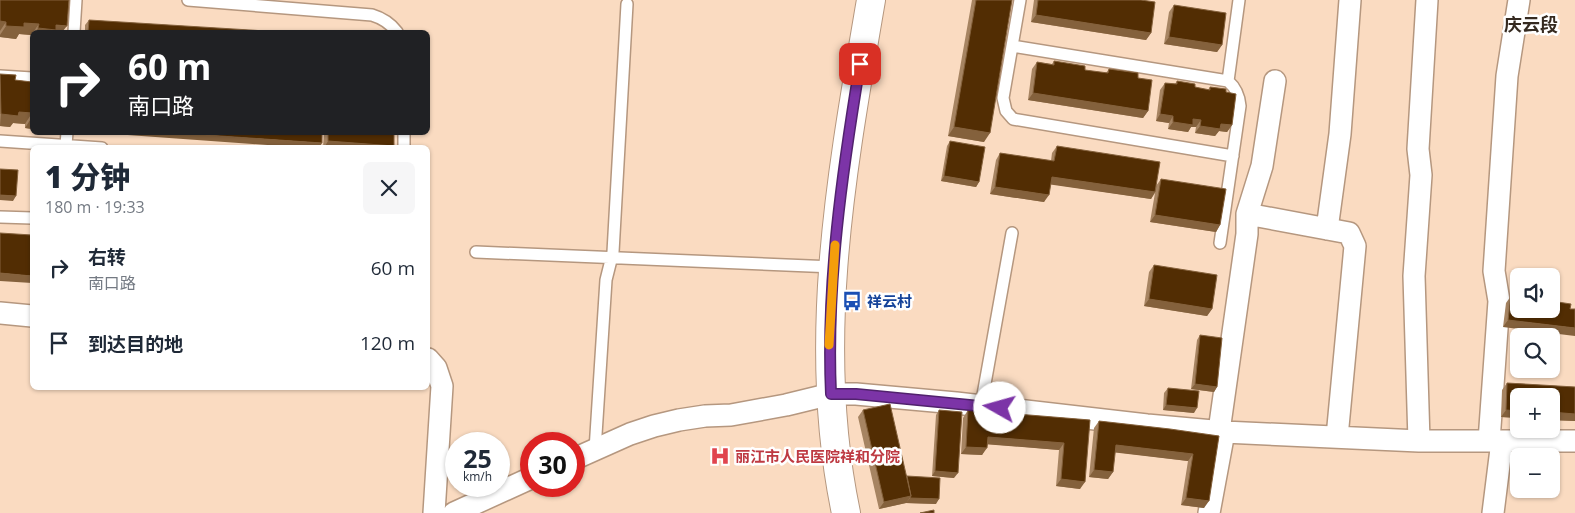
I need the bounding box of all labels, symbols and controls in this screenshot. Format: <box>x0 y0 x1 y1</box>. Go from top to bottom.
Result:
district label: 庆云段 <box>1504 12 1558 36</box>
text: 60 m <box>128 43 211 90</box>
pin <box>839 43 881 85</box>
icon: right <box>45 50 110 115</box>
icon: arrive <box>846 50 874 78</box>
text: 南口路 <box>128 90 194 120</box>
text: 1 分钟 <box>45 156 130 197</box>
button: close <box>363 162 415 214</box>
text: 180 m · 19:33 <box>45 196 145 218</box>
text: 右转 <box>88 244 126 270</box>
icon: right <box>45 254 73 282</box>
text: 60 m <box>371 255 415 281</box>
map controls <box>1510 268 1560 498</box>
button: sound <box>1510 268 1560 318</box>
text: 南口路 <box>88 272 136 294</box>
bus stop icon: 祥云村 <box>841 290 863 312</box>
place label: 祥云村 <box>867 291 912 311</box>
button: search <box>1510 328 1560 378</box>
icon: arrive <box>45 329 73 357</box>
text: 120 m <box>360 330 415 356</box>
text: 到达目的地 <box>88 331 183 357</box>
position arrow <box>973 381 1025 433</box>
button: + <box>1510 388 1560 438</box>
speed limit sign: 30 <box>520 432 585 497</box>
text: 25 <box>463 441 492 475</box>
hospital icon: 丽江市人民医院祥和分院 <box>709 445 731 467</box>
place label: 丽江市人民医院祥和分院 <box>735 446 900 466</box>
button: − <box>1510 448 1560 498</box>
text: km/h <box>463 468 492 485</box>

